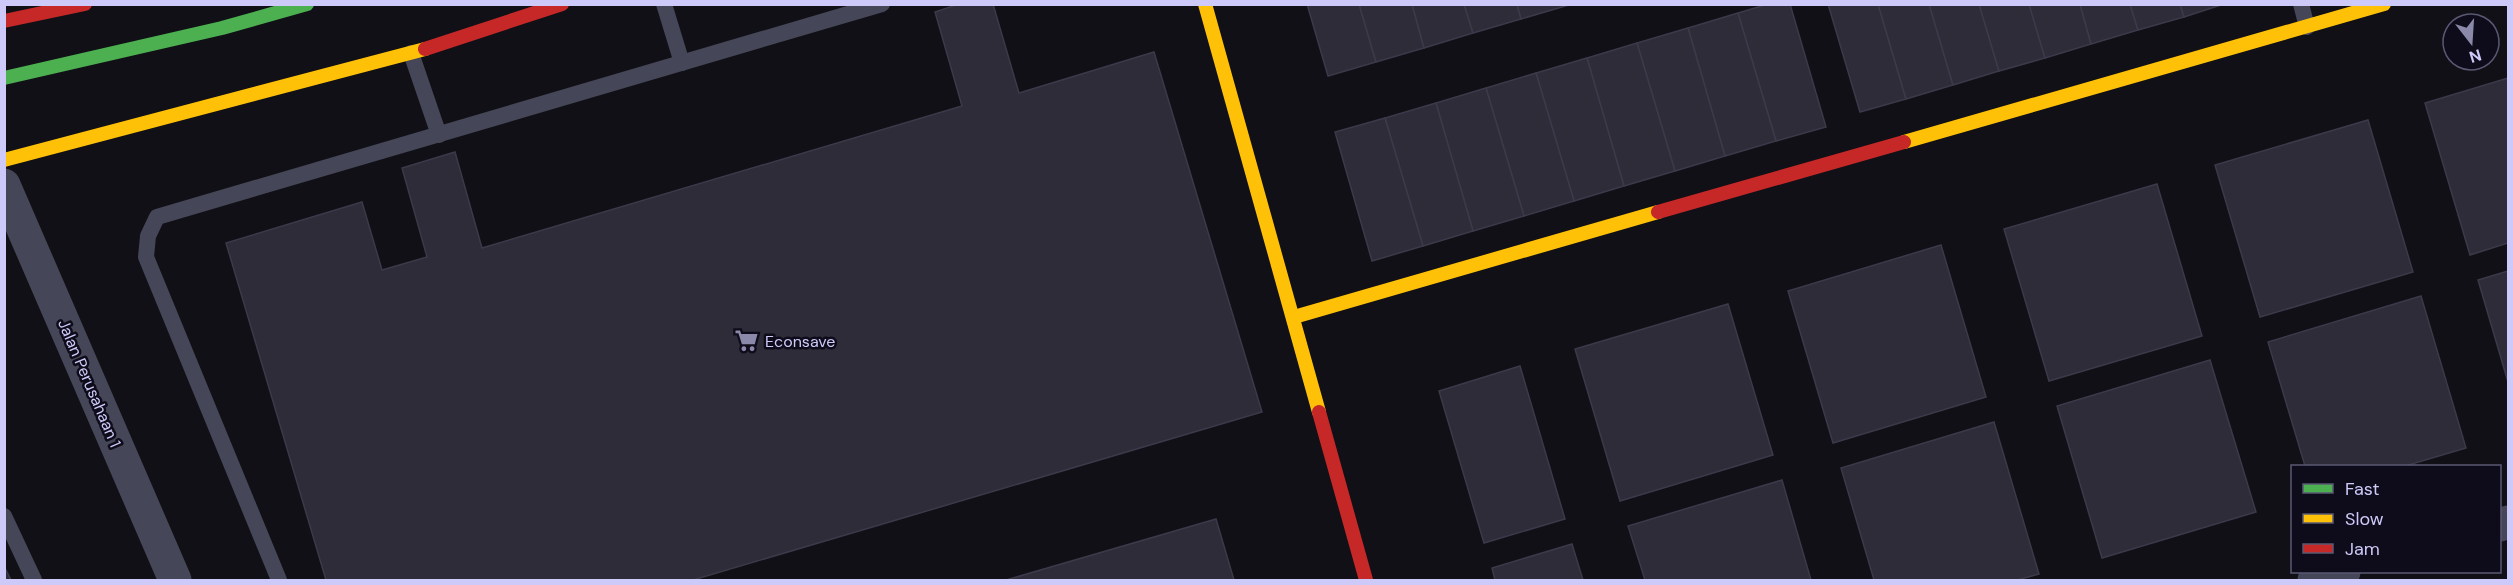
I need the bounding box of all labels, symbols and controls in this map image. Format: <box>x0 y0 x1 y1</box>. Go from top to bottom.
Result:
north arrow <box>2441 12 2501 72</box>
text: N <box>2467 44 2484 68</box>
street label: Jalan Perusahaan 1 <box>53 316 126 450</box>
supermarket icon: Econsave <box>734 328 760 354</box>
place label: Econsave <box>765 331 835 352</box>
legend <box>2291 465 2501 573</box>
text: Fast <box>2345 477 2380 501</box>
text: Slow <box>2345 507 2384 531</box>
text: Jam <box>2345 537 2380 561</box>

